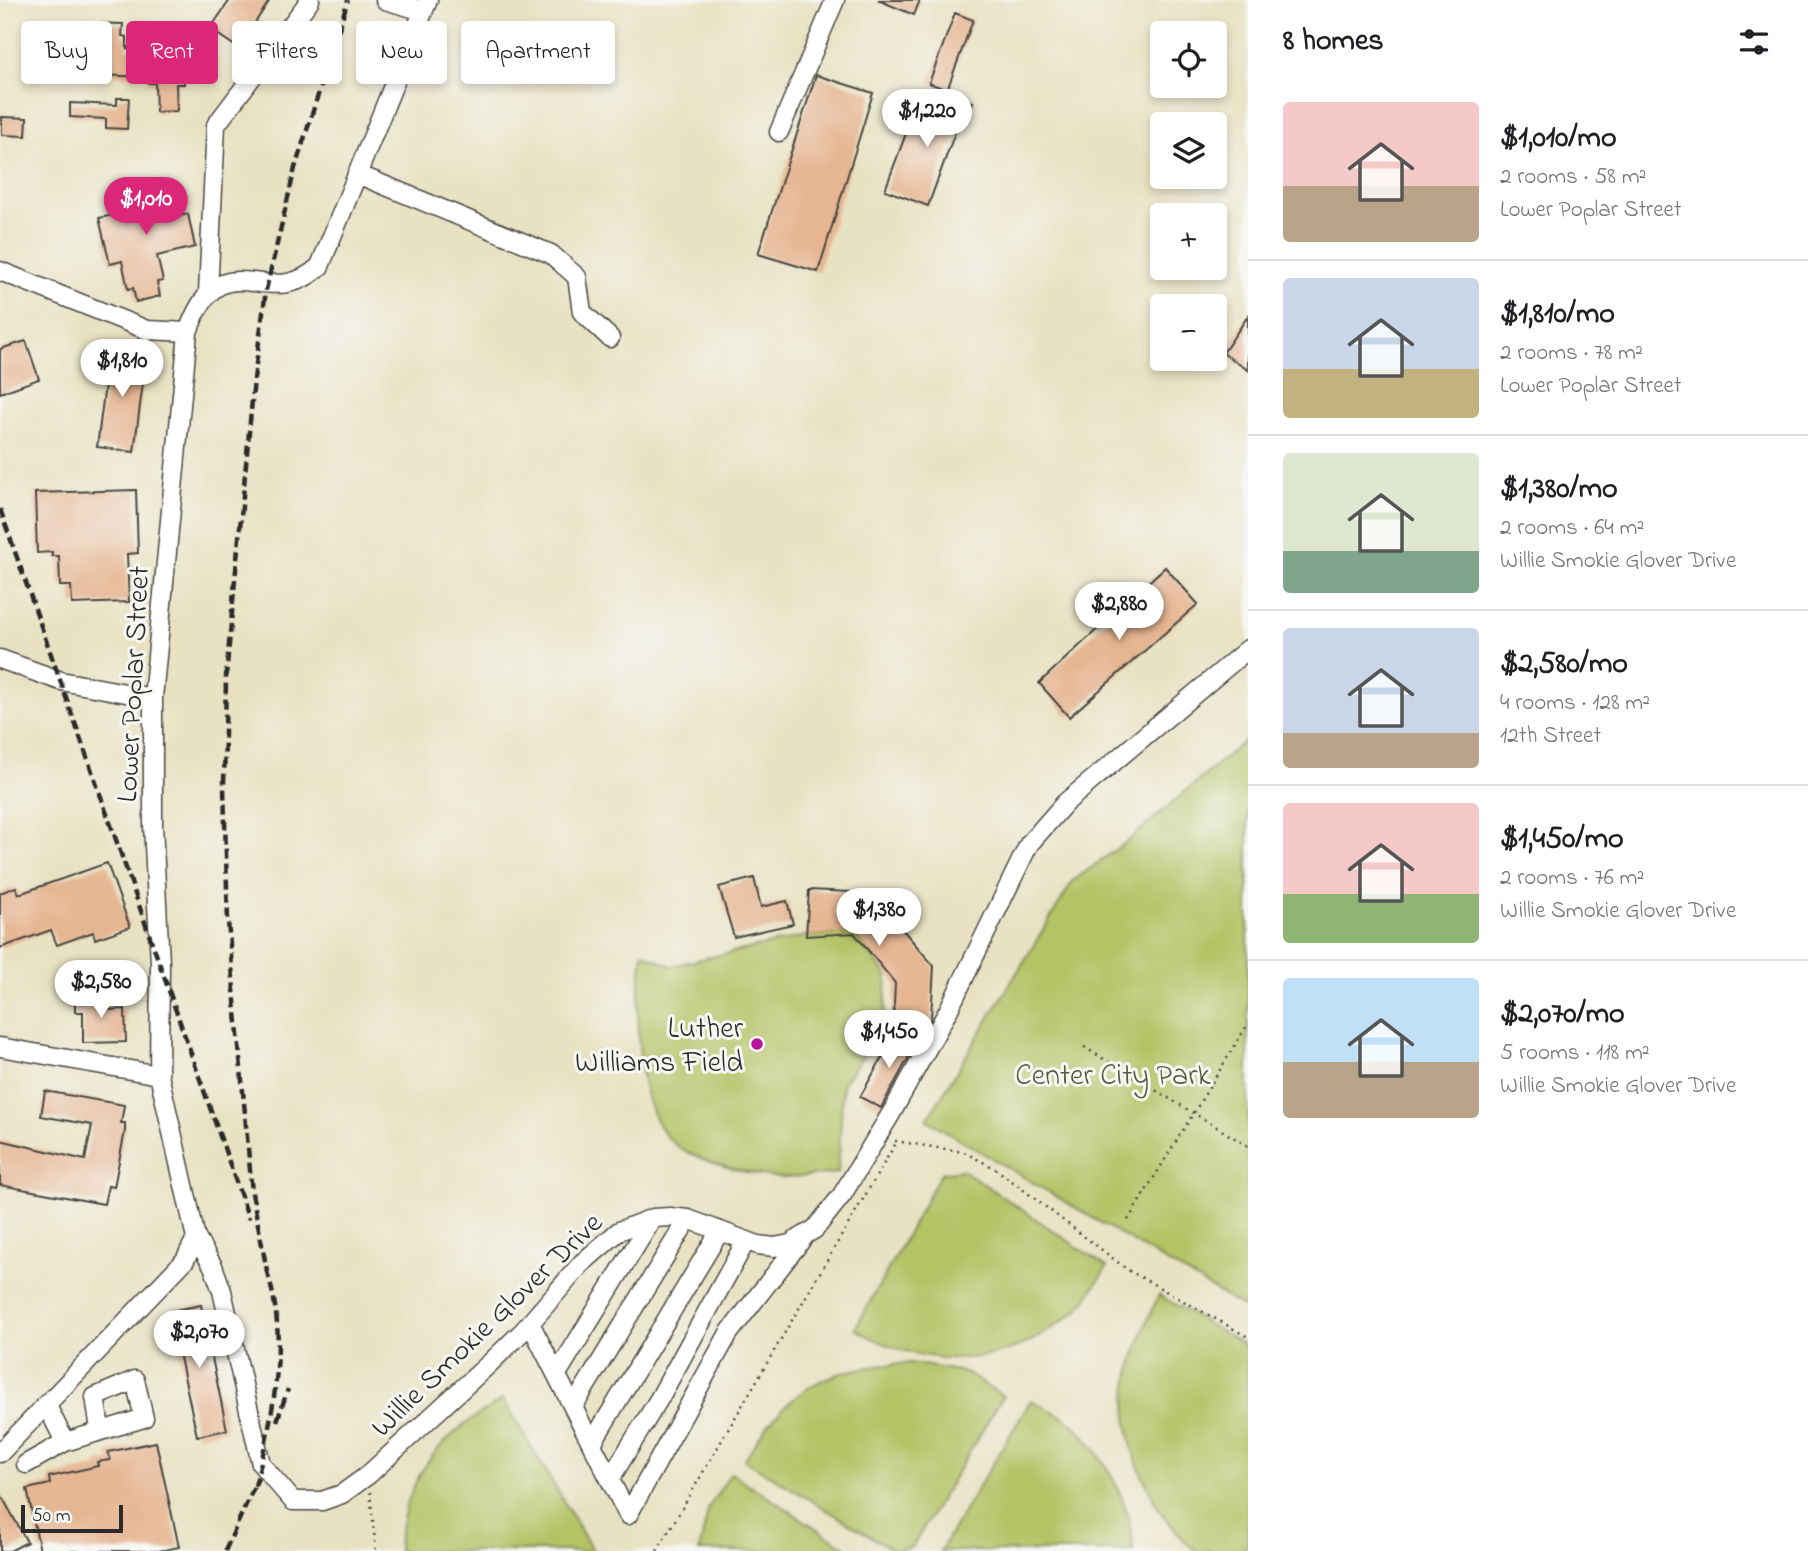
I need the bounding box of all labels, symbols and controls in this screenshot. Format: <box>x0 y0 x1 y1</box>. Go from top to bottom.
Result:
text: 8 homes <box>1283 20 1384 64</box>
chip: Buy <box>21 21 112 84</box>
chip: Rent <box>126 21 218 84</box>
chip: Filters <box>232 21 342 84</box>
chip: New <box>356 21 447 84</box>
chip: Apartment <box>461 21 615 84</box>
map controls <box>1150 21 1227 371</box>
button: locate <box>1150 21 1227 98</box>
icon: filters <box>1735 23 1773 61</box>
pin: $1,220 <box>870 90 984 149</box>
text: $1,220 <box>898 95 956 128</box>
button: layers <box>1150 112 1227 189</box>
text: $1,010/mo <box>1500 117 1617 161</box>
icon: home <box>1339 130 1423 214</box>
text: 2 rooms · 58 m² <box>1500 161 1646 194</box>
pin: $1,010 <box>89 177 203 237</box>
text: $1,010 <box>120 183 172 216</box>
text: Lower Poplar Street <box>1500 194 1682 227</box>
button: + <box>1150 203 1227 280</box>
text: $1,810/mo <box>1500 293 1615 337</box>
button: − <box>1150 294 1227 371</box>
icon: home <box>1339 306 1423 390</box>
text: 2 rooms · 78 m² <box>1500 337 1643 370</box>
pin: $1,810 <box>65 340 179 399</box>
text: $1,810 <box>96 345 148 378</box>
text: Lower Poplar Street <box>1500 370 1682 403</box>
text: $1,380/mo <box>1500 468 1618 512</box>
icon: home <box>1339 481 1423 565</box>
text: 2 rooms · 64 m² <box>1500 512 1644 545</box>
text: Willie Smokie Glover Drive <box>1500 545 1736 578</box>
street label: Lower Poplar Street <box>107 565 163 804</box>
pin: $2,880 <box>1062 582 1176 642</box>
text: $2,880 <box>1091 588 1147 621</box>
text: $2,580/mo <box>1500 643 1628 687</box>
icon: home <box>1339 656 1423 740</box>
text: 4 rooms · 128 m² <box>1500 687 1650 720</box>
text: 12th Street <box>1500 720 1601 753</box>
text: $1,450/mo <box>1500 818 1624 862</box>
icon: home <box>1339 831 1423 915</box>
text: 2 rooms · 76 m² <box>1500 862 1644 895</box>
pin: $1,380 <box>822 888 936 948</box>
text: $1,380 <box>852 894 906 927</box>
text: Willie Smokie Glover Drive <box>1500 895 1736 928</box>
pin: $2,580 <box>44 960 158 1020</box>
text: $2,580 <box>70 966 132 999</box>
text: $2,070/mo <box>1500 993 1625 1037</box>
icon: home <box>1339 1006 1423 1090</box>
place label: Luther Williams Field <box>575 1008 744 1086</box>
pin: $1,450 <box>832 1010 946 1070</box>
text: $1,450 <box>860 1016 918 1049</box>
marker: Luther Williams Field <box>749 1036 765 1052</box>
text: 5 rooms · 118 m² <box>1500 1037 1650 1070</box>
park label: Center City Park <box>1015 1055 1212 1099</box>
text: Willie Smokie Glover Drive <box>1500 1070 1736 1103</box>
street label: Willie Smokie Glover Drive <box>362 1203 615 1449</box>
pin: $2,070 <box>142 1310 256 1370</box>
text: $2,070 <box>170 1316 228 1349</box>
scale bar <box>21 1502 122 1534</box>
text: 50 m <box>32 1503 71 1530</box>

